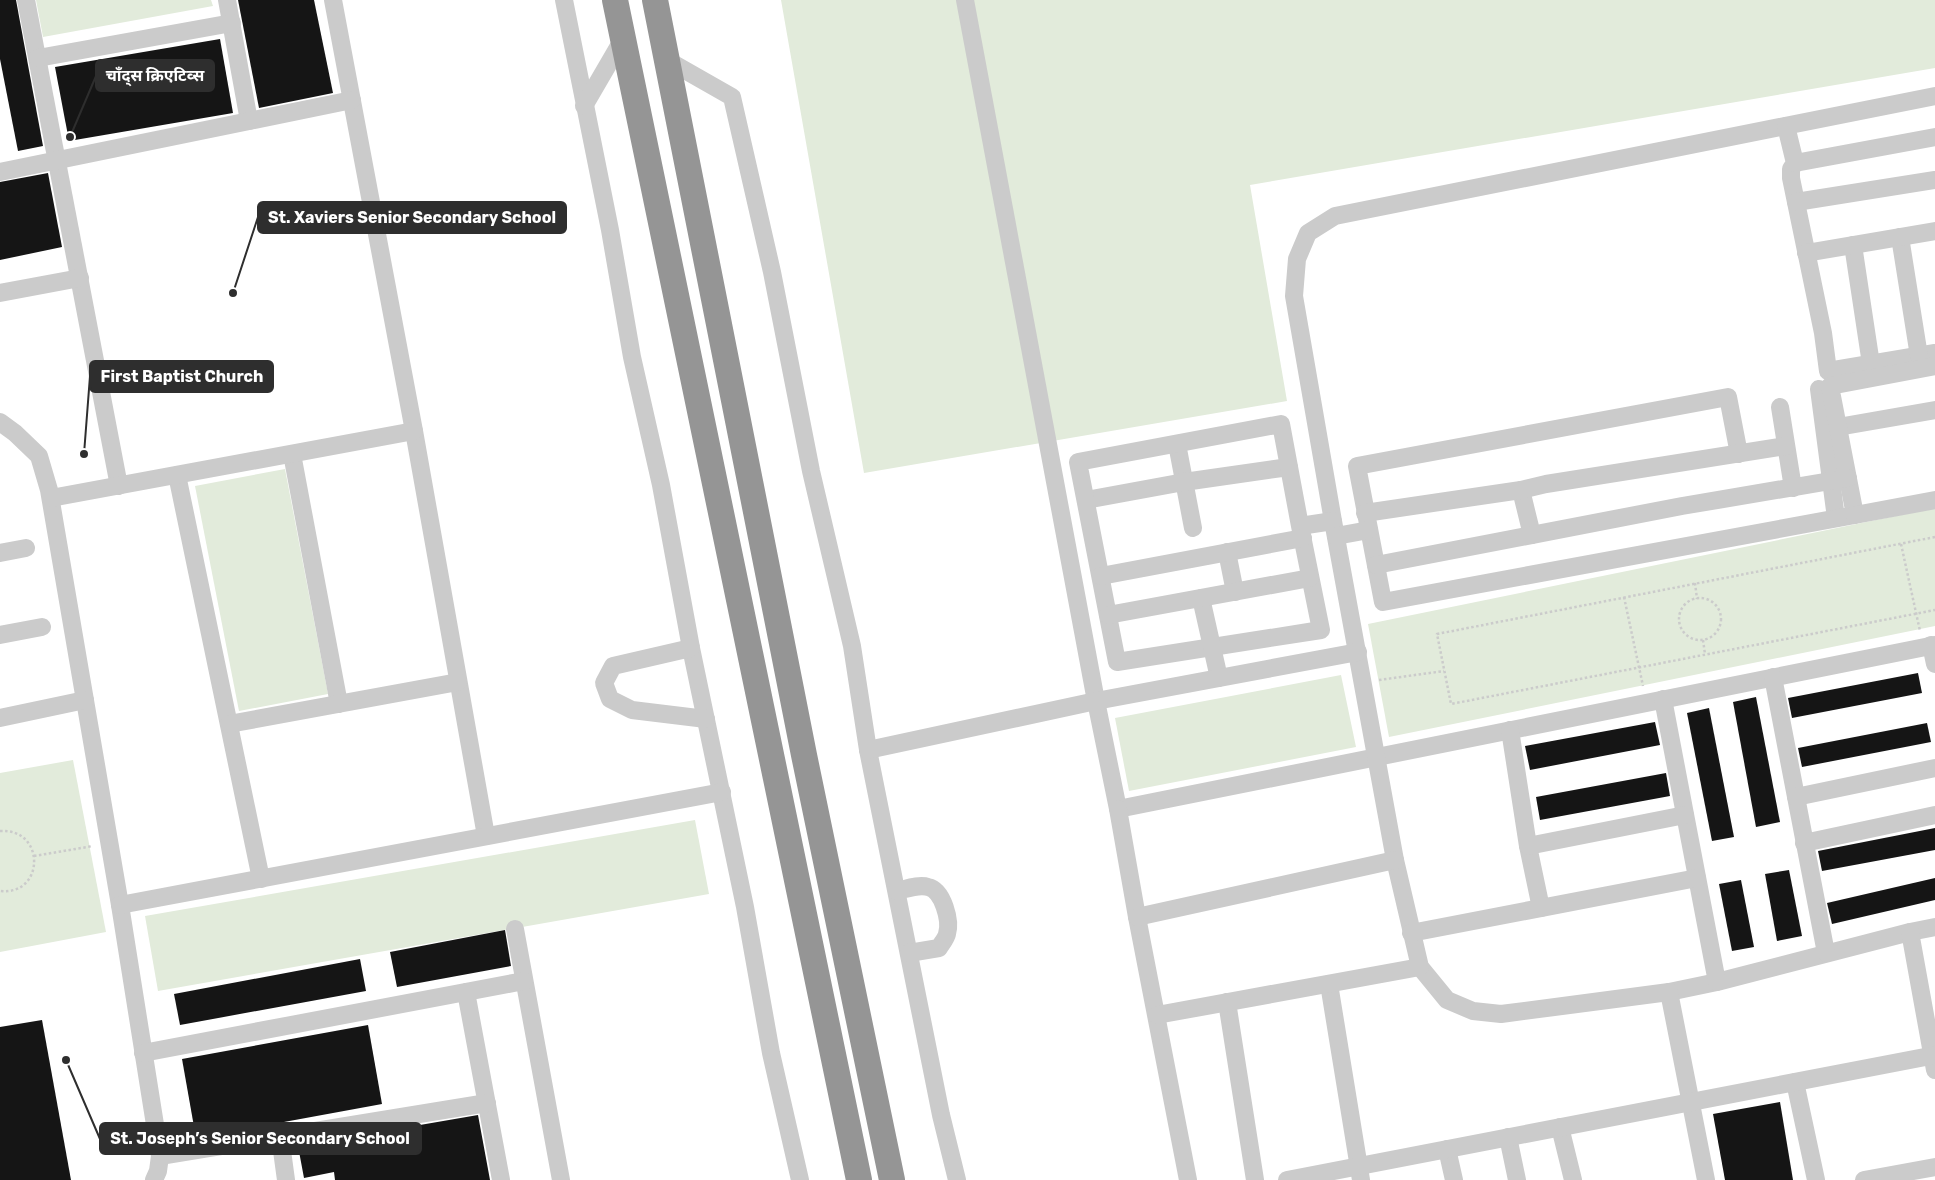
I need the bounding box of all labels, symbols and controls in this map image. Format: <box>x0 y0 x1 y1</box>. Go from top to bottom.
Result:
callout: चाँद्स क्रिएटिव्स <box>96 60 214 91</box>
text: चाँद्स क्रिएटिव्स <box>106 66 205 87</box>
callout: St. Xaviers Senior Secondary School <box>258 202 566 233</box>
text: St. Xaviers Senior Secondary School <box>268 208 556 227</box>
callout: First Baptist Church <box>90 361 273 392</box>
text: First Baptist Church <box>101 367 263 386</box>
callout: St. Joseph’s Senior Secondary School <box>100 1123 421 1154</box>
text: St. Joseph’s Senior Secondary School <box>110 1129 410 1148</box>

